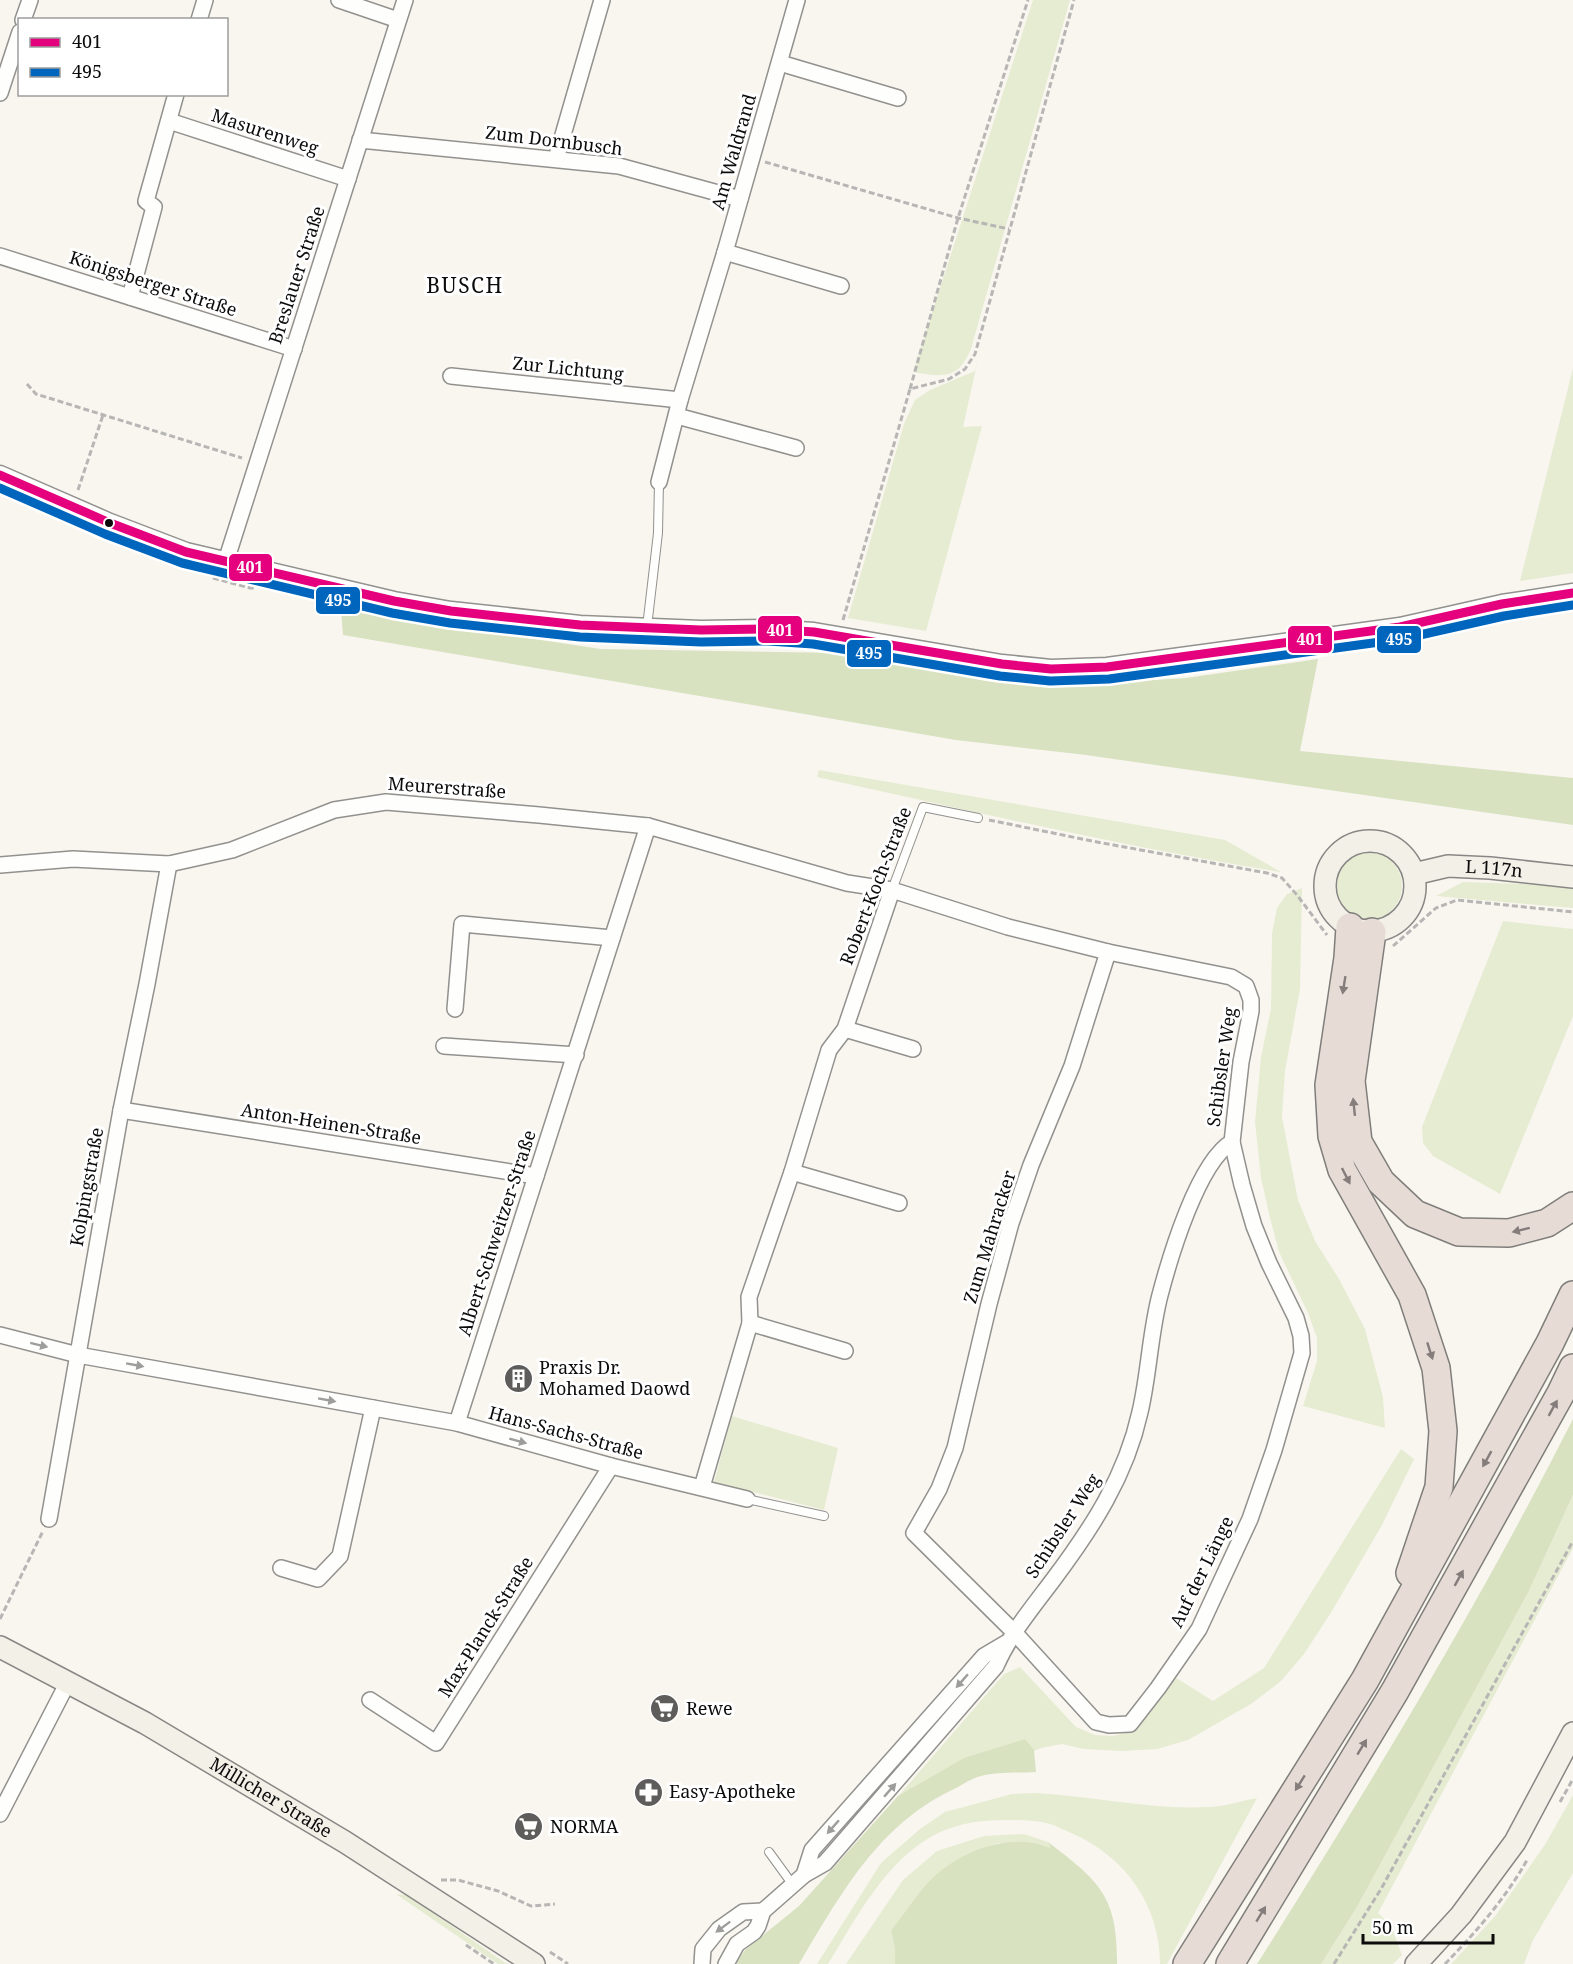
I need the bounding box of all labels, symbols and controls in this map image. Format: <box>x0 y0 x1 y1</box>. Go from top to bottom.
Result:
legend <box>18 18 228 96</box>
text: 401 <box>72 29 102 53</box>
text: 495 <box>72 59 102 83</box>
street label: Am Waldrand <box>705 91 761 213</box>
street label: Masurenweg <box>209 102 322 160</box>
street label: Zum Dornbusch <box>484 120 624 160</box>
street label: Breslauer Straße <box>262 203 330 347</box>
street label: Königsberger Straße <box>66 245 240 322</box>
district label: BUSCH <box>426 271 504 299</box>
street label: Zur Lichtung <box>511 350 625 386</box>
unlabelled marker <box>103 517 115 529</box>
line badge: 401 <box>228 553 273 582</box>
text: 401 <box>236 556 264 578</box>
line badge: 495 <box>315 586 361 615</box>
text: 495 <box>324 589 352 611</box>
line badge: 401 <box>757 615 803 644</box>
text: 401 <box>766 619 794 641</box>
line badge: 401 <box>1287 625 1333 654</box>
line badge: 495 <box>1376 625 1422 654</box>
text: 401 <box>1296 628 1324 650</box>
text: 495 <box>1385 628 1413 650</box>
line badge: 495 <box>846 639 892 668</box>
text: 495 <box>855 642 883 664</box>
street label: Meurerstraße <box>387 771 507 803</box>
street label: Robert-Koch-Straße <box>834 803 916 968</box>
street label: L 117n <box>1465 854 1524 883</box>
one-way arrow <box>1339 976 1348 995</box>
street label: Schibsler Weg <box>1201 1005 1241 1128</box>
street label: Anton-Heinen-Straße <box>239 1097 423 1149</box>
one-way arrow <box>1350 1098 1359 1117</box>
street label: Kolpingstraße <box>64 1126 108 1248</box>
street label: Albert-Schweitzer-Straße <box>451 1127 541 1339</box>
street label: Zum Mahracker <box>957 1167 1021 1306</box>
one-way arrow <box>1341 1168 1350 1185</box>
one-way arrow <box>1511 1226 1529 1235</box>
one-way arrow <box>30 1341 48 1351</box>
one-way arrow <box>1426 1342 1435 1360</box>
place label: Praxis Dr. Mohamed Daowd <box>539 1355 690 1400</box>
one-way arrow <box>126 1361 145 1370</box>
building icon: Praxis Dr. Mohamed Daowd <box>502 1362 534 1394</box>
one-way arrow <box>318 1396 337 1405</box>
one-way arrow <box>1548 1399 1558 1416</box>
street label: Hans-Sachs-Straße <box>486 1400 646 1464</box>
one-way arrow <box>508 1436 527 1446</box>
one-way arrow <box>1482 1450 1492 1467</box>
street label: Schibsler Weg <box>1019 1468 1105 1583</box>
street label: Auf der Länge <box>1164 1512 1238 1631</box>
street label: Max-Planck-Straße <box>432 1551 538 1701</box>
one-way arrow <box>1453 1570 1464 1586</box>
one-way arrow <box>956 1673 969 1688</box>
supermarket icon: Rewe <box>649 1693 681 1725</box>
place label: Rewe <box>686 1696 733 1720</box>
one-way arrow <box>1356 1739 1367 1755</box>
street label: Millicher Straße <box>206 1751 337 1843</box>
one-way arrow <box>1295 1775 1306 1791</box>
pharmacy icon: Easy-Apotheke <box>632 1776 664 1808</box>
place label: Easy-Apotheke <box>669 1779 796 1803</box>
one-way arrow <box>883 1783 896 1798</box>
supermarket icon: NORMA <box>513 1811 545 1843</box>
place label: NORMA <box>550 1814 619 1838</box>
one-way arrow <box>827 1819 840 1834</box>
one-way arrow <box>1255 1906 1266 1922</box>
scale bar <box>1363 1907 1494 1945</box>
text: 50 m <box>1372 1915 1414 1939</box>
one-way arrow <box>715 1921 731 1933</box>

